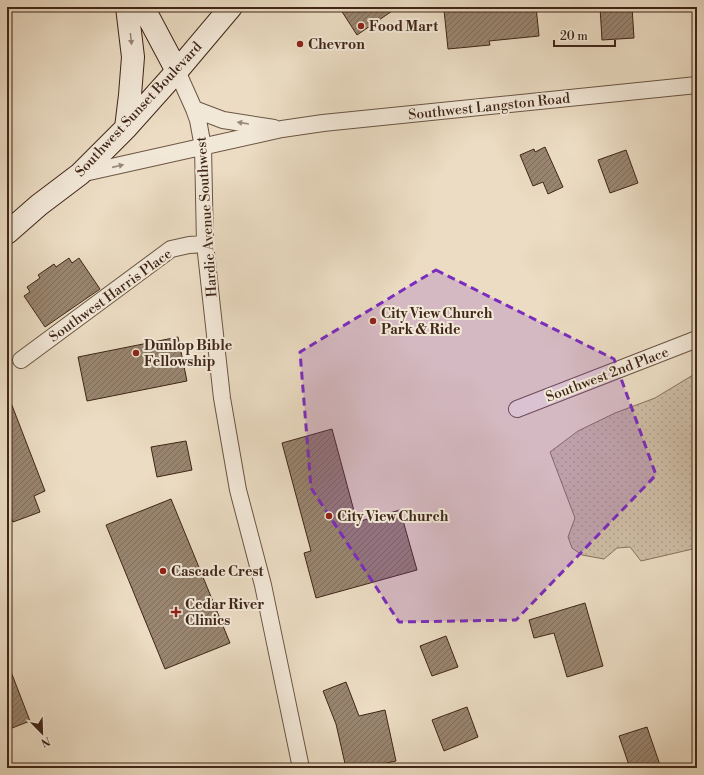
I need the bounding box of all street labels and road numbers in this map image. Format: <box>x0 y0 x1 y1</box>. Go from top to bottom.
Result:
street label: Southwest Sunset Boulevard <box>71 38 206 181</box>
street label: Southwest Langston Road <box>407 90 571 124</box>
street label: Hardie Avenue Southwest <box>192 136 222 298</box>
street label: Southwest Harris Place <box>46 245 176 346</box>
street label: Southwest 2nd Place <box>543 343 671 407</box>

